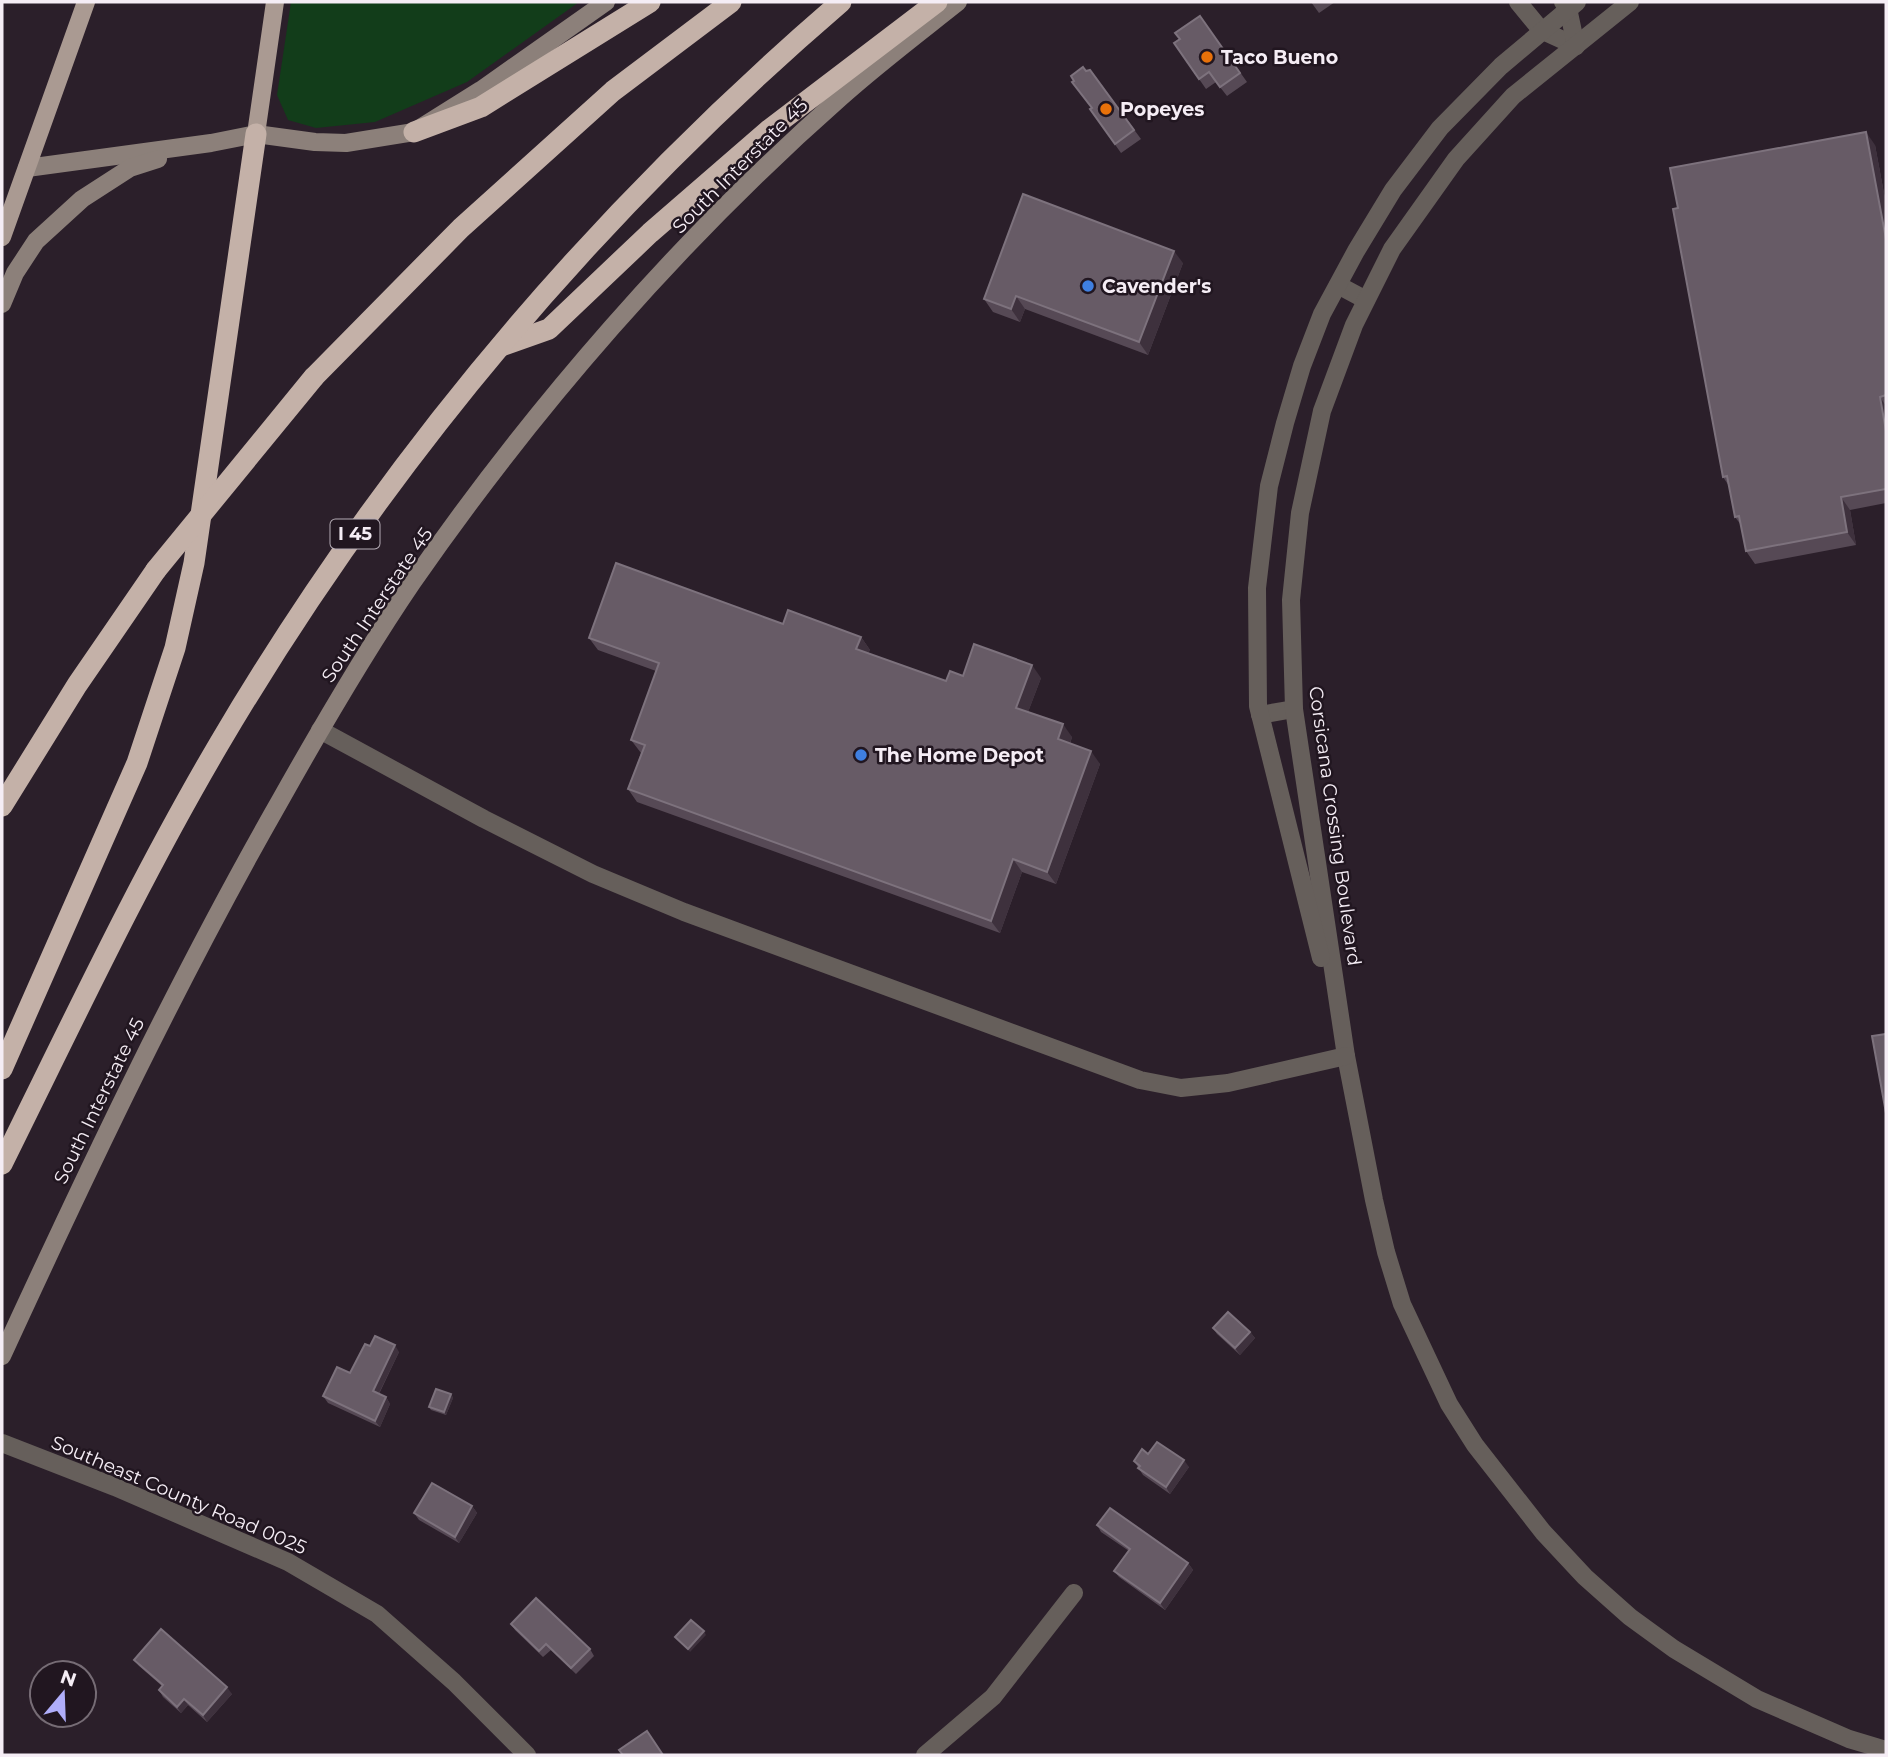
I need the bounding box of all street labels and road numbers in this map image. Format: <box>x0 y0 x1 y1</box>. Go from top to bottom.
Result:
street label: South Interstate 45 <box>668 93 813 238</box>
road number: I 45 <box>330 520 380 548</box>
street label: South Interstate 45 <box>317 523 437 687</box>
street label: Corsicana Crossing Boulevard <box>1304 685 1366 967</box>
street label: South Interstate 45 <box>49 1014 149 1188</box>
street label: Southeast County Road 0025 <box>48 1431 311 1560</box>

